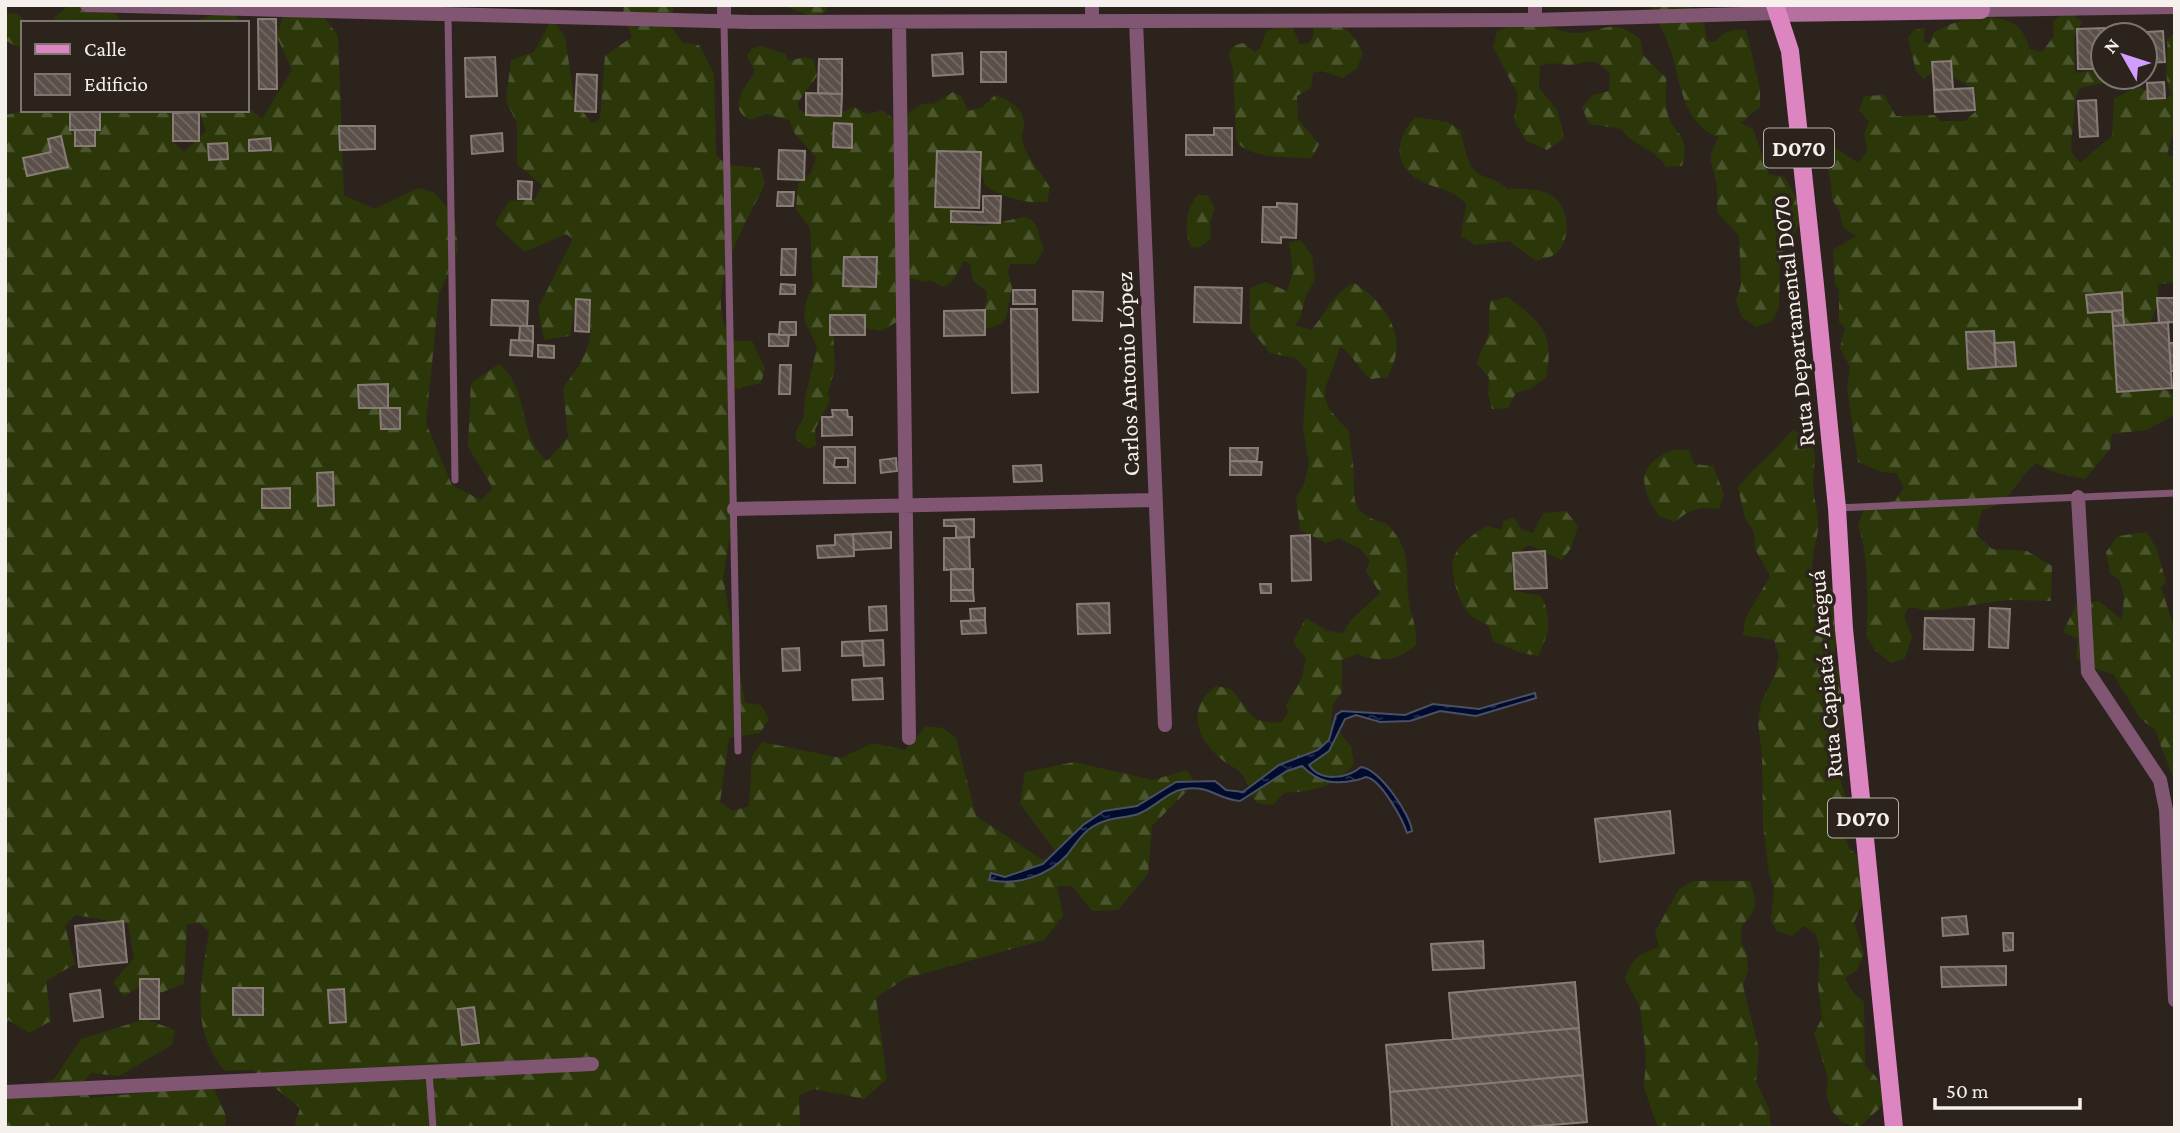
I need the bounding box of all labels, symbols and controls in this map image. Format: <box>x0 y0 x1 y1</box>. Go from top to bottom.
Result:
legend <box>21 21 248 112</box>
north arrow <box>2089 21 2159 91</box>
text: N <box>2099 34 2123 57</box>
text: Calle <box>84 37 126 61</box>
text: Edificio <box>84 72 148 96</box>
road number: D070 <box>1764 128 1834 168</box>
street label: Ruta Departamental D070 <box>1766 194 1820 448</box>
street label: Carlos Antonio López <box>1110 271 1144 477</box>
street label: Ruta Capiatá - Areguá <box>1802 569 1848 779</box>
road number: D070 <box>1828 798 1898 838</box>
scale bar <box>1935 1066 2080 1110</box>
text: 50 m <box>1946 1079 1989 1103</box>

